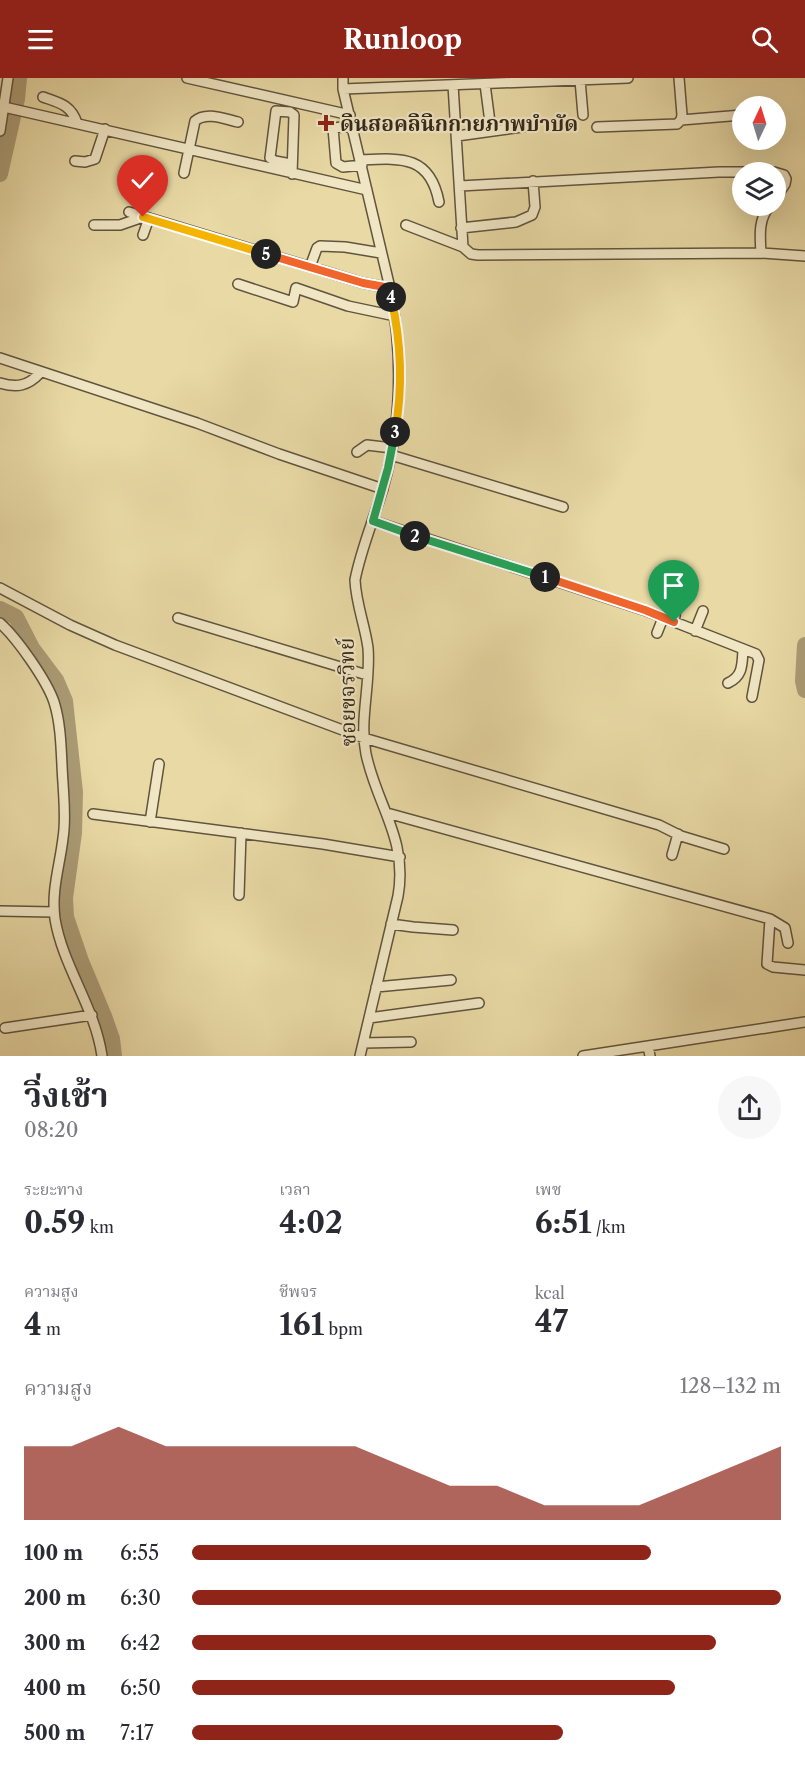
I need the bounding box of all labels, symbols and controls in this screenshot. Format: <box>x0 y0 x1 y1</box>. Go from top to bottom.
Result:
icon: menu <box>24 23 57 56</box>
text: Runloop <box>343 23 462 56</box>
icon: search <box>748 23 781 56</box>
north arrow <box>732 96 786 150</box>
map controls <box>732 96 786 216</box>
place label: ดินสอคลินิกกายภาพบำบัด <box>340 111 578 136</box>
marker: ดินสอคลินิกกายภาพบำบัด <box>317 114 335 132</box>
pin <box>117 155 168 217</box>
button: layers <box>732 162 786 216</box>
icon: check <box>126 164 159 197</box>
pin: 5 <box>251 239 281 269</box>
text: 5 <box>262 244 270 264</box>
pin: 4 <box>376 282 406 312</box>
text: 4 <box>386 287 396 307</box>
pin: 3 <box>380 417 410 447</box>
text: 3 <box>390 422 400 442</box>
pin: 2 <box>400 521 430 551</box>
text: 2 <box>410 526 420 546</box>
pin <box>648 560 699 622</box>
pin: 1 <box>530 562 560 592</box>
text: 1 <box>541 567 549 587</box>
icon: arrive <box>657 569 690 602</box>
street label: ซอยขจรวิทย์ <box>334 637 360 747</box>
text: วิ่งเช้า <box>24 1075 109 1116</box>
button: share <box>718 1076 781 1139</box>
text: 08:20 <box>24 1118 78 1142</box>
text: ระยะทาง <box>24 1179 83 1199</box>
text: เวลา <box>279 1179 311 1199</box>
text: เพซ <box>535 1179 561 1199</box>
text: 0.59 <box>24 1204 86 1241</box>
text: 4:02 <box>279 1204 343 1241</box>
text: 6:51 <box>535 1204 592 1241</box>
text: km <box>86 1217 114 1237</box>
text: /km <box>592 1217 626 1237</box>
text: ความสูง <box>24 1281 79 1301</box>
text: ชีพจร <box>279 1281 317 1301</box>
text: kcal <box>535 1283 565 1303</box>
text: 47 <box>535 1303 568 1340</box>
text: 4 <box>24 1306 42 1343</box>
text: 161 <box>279 1306 324 1343</box>
text: m <box>42 1319 61 1339</box>
text: bpm <box>324 1319 363 1339</box>
text: 128–132 m <box>680 1374 781 1398</box>
text: ความสูง <box>24 1376 92 1400</box>
text: 100 m <box>24 1541 83 1565</box>
text: 6:55 <box>120 1541 159 1565</box>
text: 200 m <box>24 1586 86 1610</box>
text: 6:30 <box>120 1586 161 1610</box>
text: 300 m <box>24 1631 86 1655</box>
text: 6:42 <box>120 1631 160 1655</box>
text: 400 m <box>24 1676 86 1700</box>
text: 6:50 <box>120 1676 161 1700</box>
text: 500 m <box>24 1721 85 1745</box>
text: 7:17 <box>120 1721 154 1745</box>

